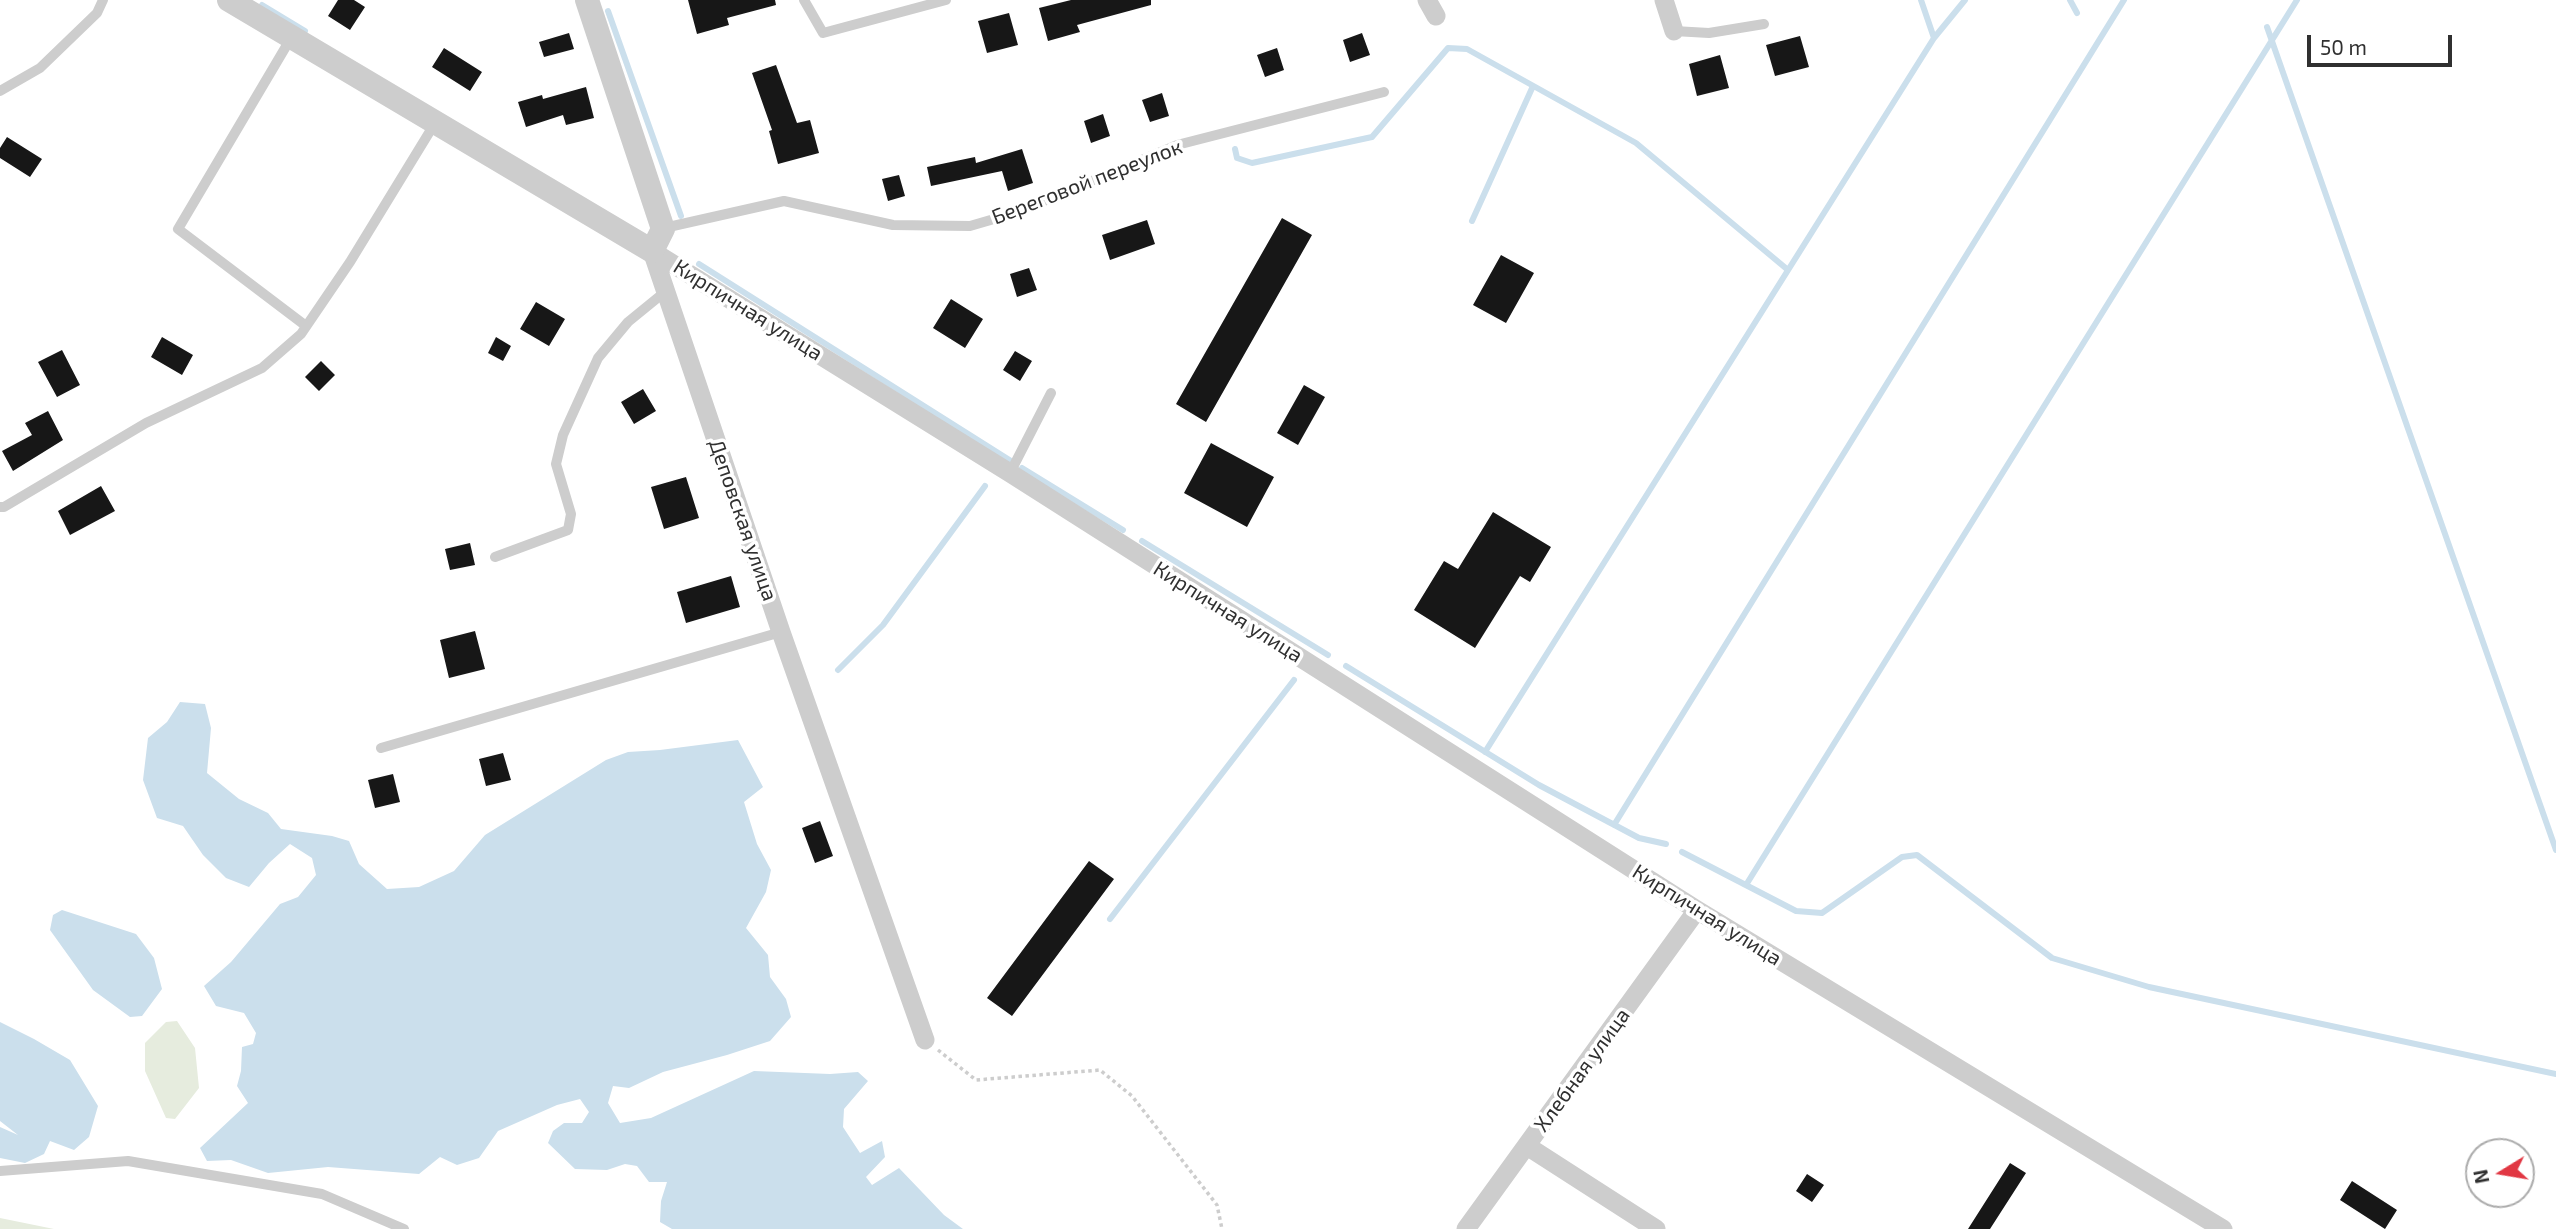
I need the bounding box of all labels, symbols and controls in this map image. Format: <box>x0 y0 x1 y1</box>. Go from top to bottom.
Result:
scale bar <box>2311 21 2456 65</box>
text: 50 m <box>2320 34 2367 59</box>
street label: Береговой переулок <box>988 134 1186 230</box>
street label: Кирпичная улица <box>669 254 827 366</box>
street label: Деповская улица <box>703 436 783 604</box>
street label: Кирпичная улица <box>1149 556 1307 668</box>
street label: Кирпичная улица <box>1628 859 1786 971</box>
street label: Хлебная улица <box>1529 1003 1635 1137</box>
north arrow <box>2465 1138 2535 1208</box>
text: N <box>2468 1168 2493 1186</box>

